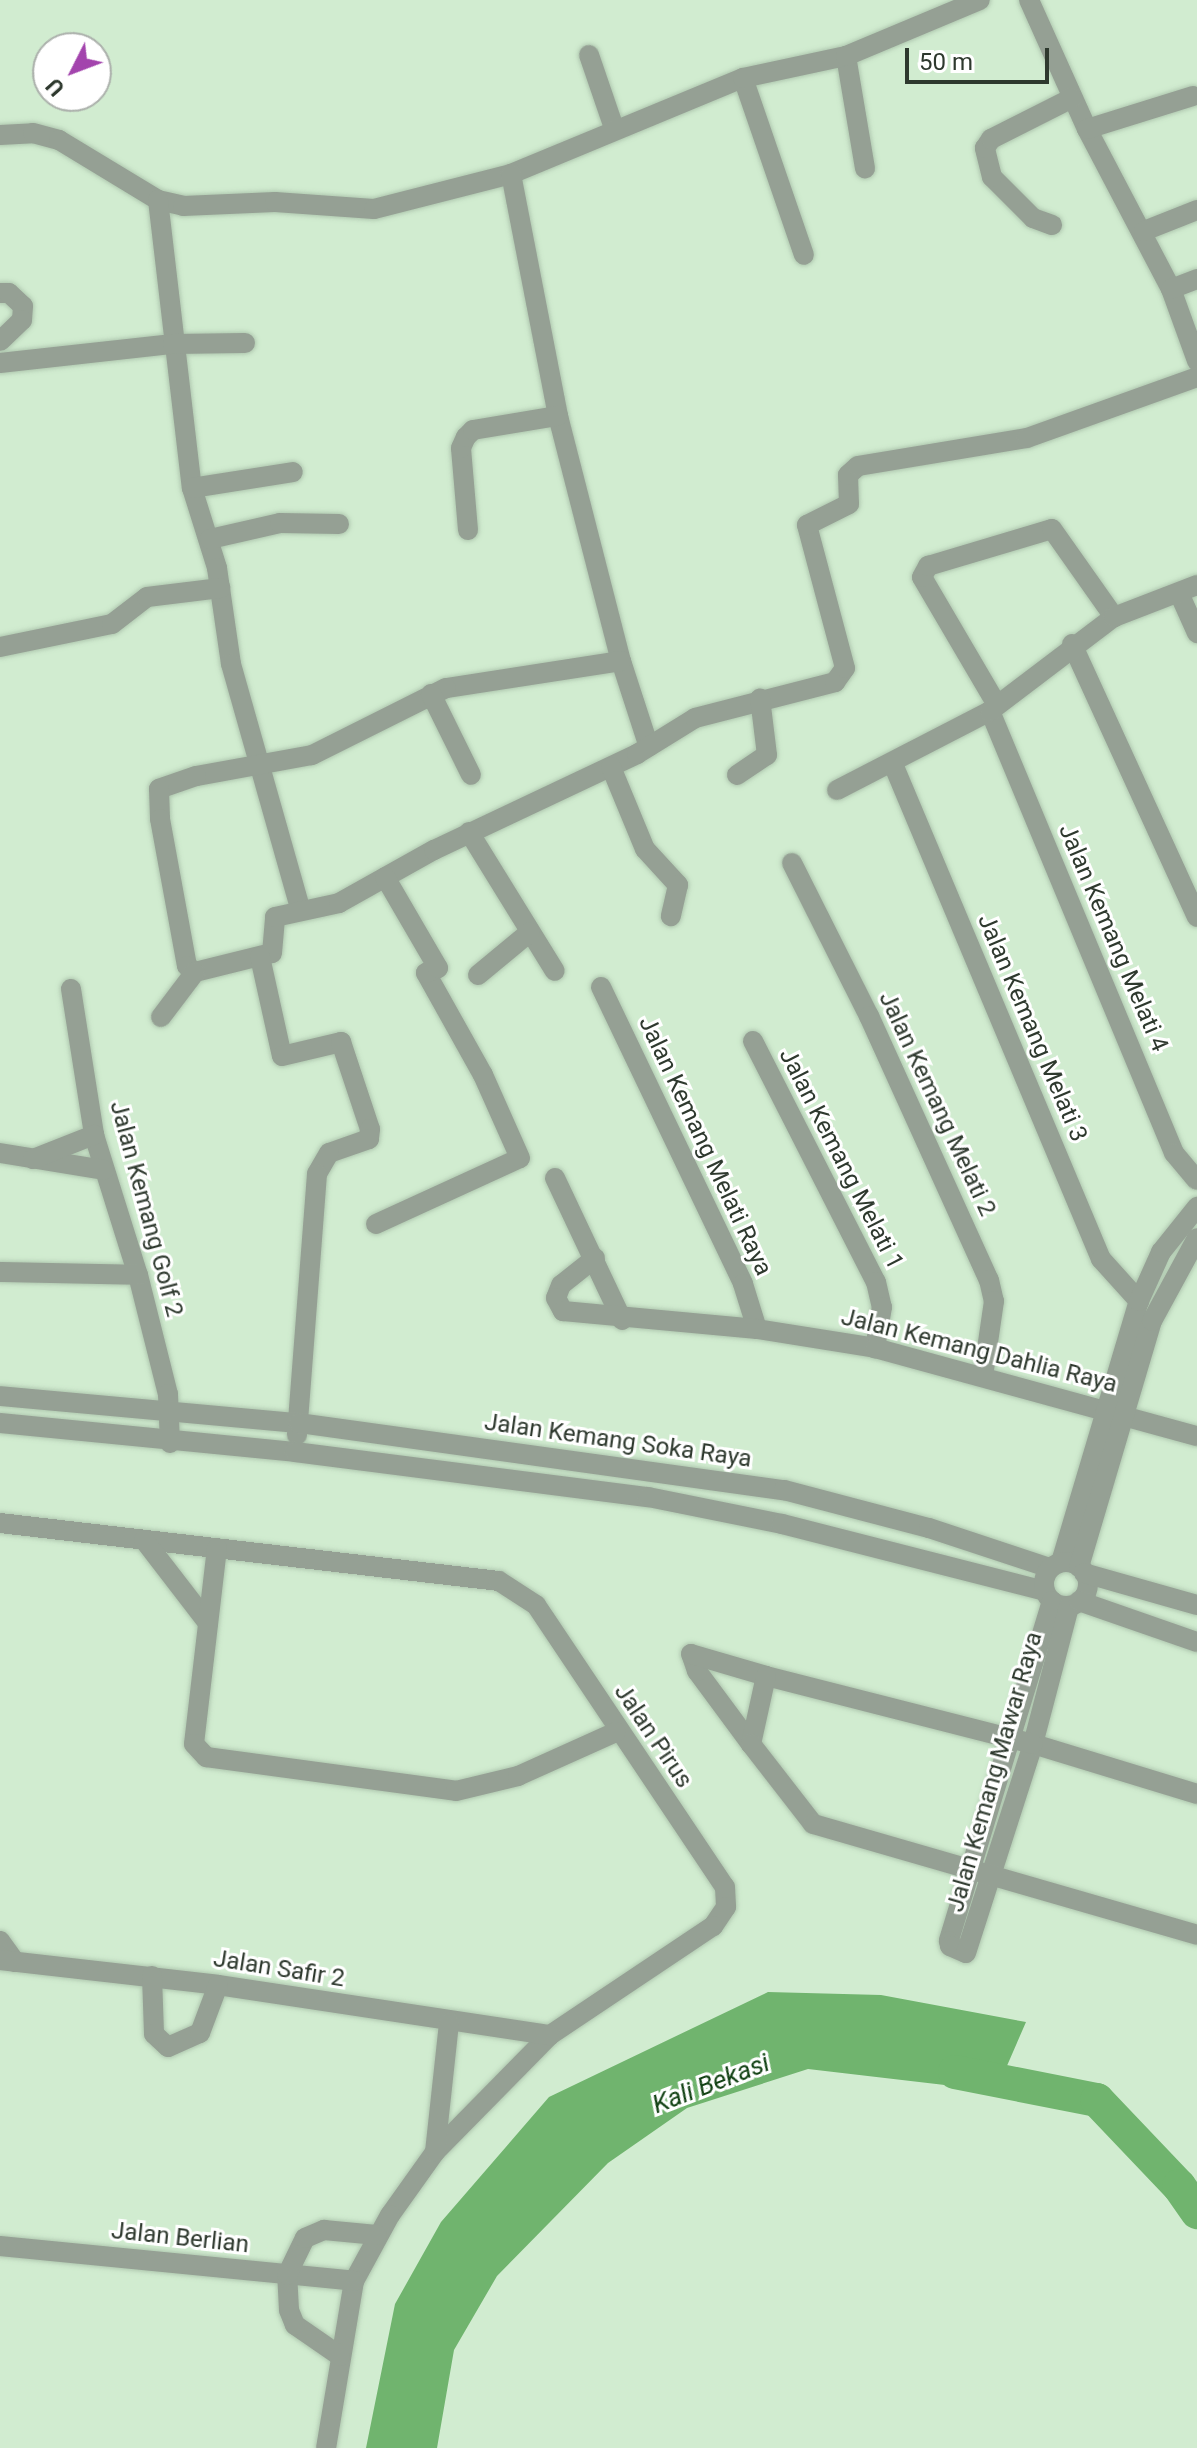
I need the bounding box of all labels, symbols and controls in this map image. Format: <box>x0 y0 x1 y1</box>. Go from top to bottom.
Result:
north arrow <box>32 32 112 112</box>
scale bar <box>909 32 1053 82</box>
text: 50 m <box>919 48 973 76</box>
text: U <box>41 73 69 101</box>
street label: Jalan Kemang Melati 4 <box>1052 820 1174 1056</box>
street label: Jalan Kemang Melati 3 <box>971 910 1093 1146</box>
street label: Jalan Kemang Melati 2 <box>872 987 1002 1221</box>
street label: Jalan Kemang Melati Raya <box>632 1012 778 1280</box>
street label: Jalan Kemang Melati 1 <box>773 1044 909 1274</box>
street label: Jalan Kemang Golf 2 <box>103 1098 189 1320</box>
street label: Jalan Kemang Dahlia Raya <box>838 1303 1120 1399</box>
street label: Jalan Kemang Soka Raya <box>482 1408 754 1474</box>
street label: Jalan Kemang Mawar Raya <box>941 1629 1049 1915</box>
street label: Jalan Pirus <box>608 1679 698 1793</box>
street label: Jalan Safir 2 <box>211 1944 347 1994</box>
water label: Kali Bekasi <box>648 2047 774 2121</box>
street label: Jalan Berlian <box>110 2216 250 2260</box>

